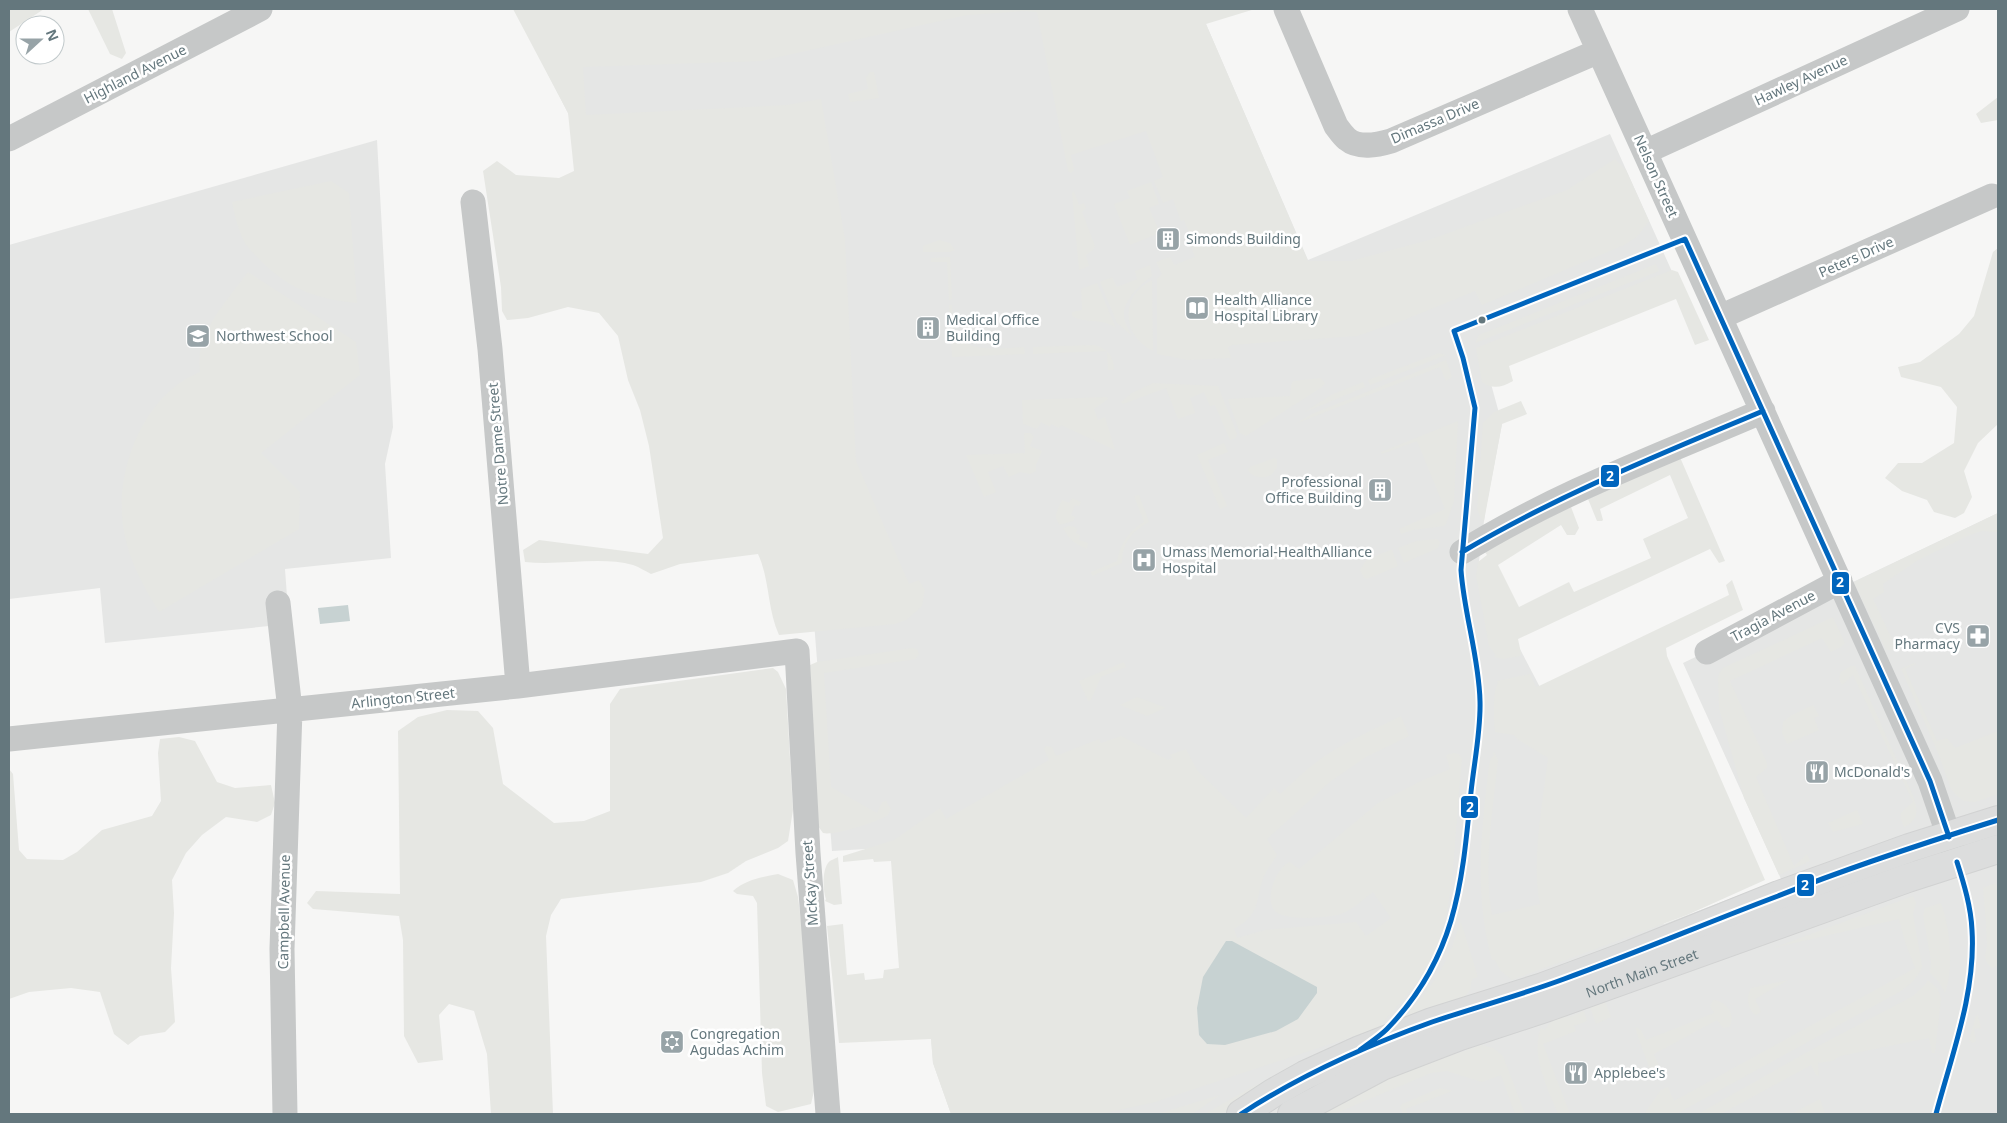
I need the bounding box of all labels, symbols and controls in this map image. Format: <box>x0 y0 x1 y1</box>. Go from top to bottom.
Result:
north arrow <box>15 15 65 65</box>
text: N <box>42 26 64 44</box>
street label: Highland Avenue <box>80 39 189 108</box>
street label: Hawley Avenue <box>1751 50 1850 109</box>
street label: Dimassa Drive <box>1388 93 1482 148</box>
street label: Nelson Street <box>1630 131 1683 220</box>
building icon: Simonds Building <box>1155 226 1181 252</box>
place label: Simonds Building <box>1186 229 1301 248</box>
street label: Peters Drive <box>1815 232 1896 282</box>
place label: Health Alliance Hospital Library <box>1214 290 1319 325</box>
library icon: Health Alliance Hospital Library <box>1184 295 1210 321</box>
place label: Medical Office Building <box>946 310 1040 345</box>
building icon: Medical Office Building <box>915 315 941 341</box>
unlabelled marker <box>1477 315 1487 325</box>
school or university icon: Northwest School <box>185 323 211 349</box>
place label: Northwest School <box>216 326 333 345</box>
street label: Notre Dame Street <box>483 382 512 506</box>
line badge: 2 <box>1600 464 1620 488</box>
text: 2 <box>1606 466 1614 485</box>
place label: Professional Office Building <box>1265 472 1362 507</box>
building icon: Professional Office Building <box>1367 477 1393 503</box>
place label: Umass Memorial-HealthAlliance Hospital <box>1162 542 1372 577</box>
hospital icon: Umass Memorial-HealthAlliance Hospital <box>1131 547 1157 573</box>
line badge: 2 <box>1831 571 1850 595</box>
text: 2 <box>1836 572 1844 591</box>
street label: Tragia Avenue <box>1727 585 1819 646</box>
place label: CVS Pharmacy <box>1894 618 1961 653</box>
pharmacy icon: CVS Pharmacy <box>1965 623 1991 649</box>
street label: Arlington Street <box>350 683 456 712</box>
restaurant icon: McDonald's <box>1804 759 1830 785</box>
place label: McDonald's <box>1834 762 1911 781</box>
line badge: 2 <box>1460 795 1479 819</box>
text: 2 <box>1466 797 1474 816</box>
street label: McKay Street <box>797 840 822 926</box>
street label: Campbell Avenue <box>273 854 294 970</box>
line badge: 2 <box>1796 873 1815 897</box>
text: 2 <box>1801 875 1809 894</box>
street label: North Main Street <box>1583 944 1700 1002</box>
place label: Congregation Agudas Achim <box>690 1024 784 1059</box>
synagogue icon: Congregation Agudas Achim <box>659 1029 685 1055</box>
restaurant icon: Applebee's <box>1563 1060 1589 1086</box>
place label: Applebee's <box>1594 1063 1666 1082</box>

